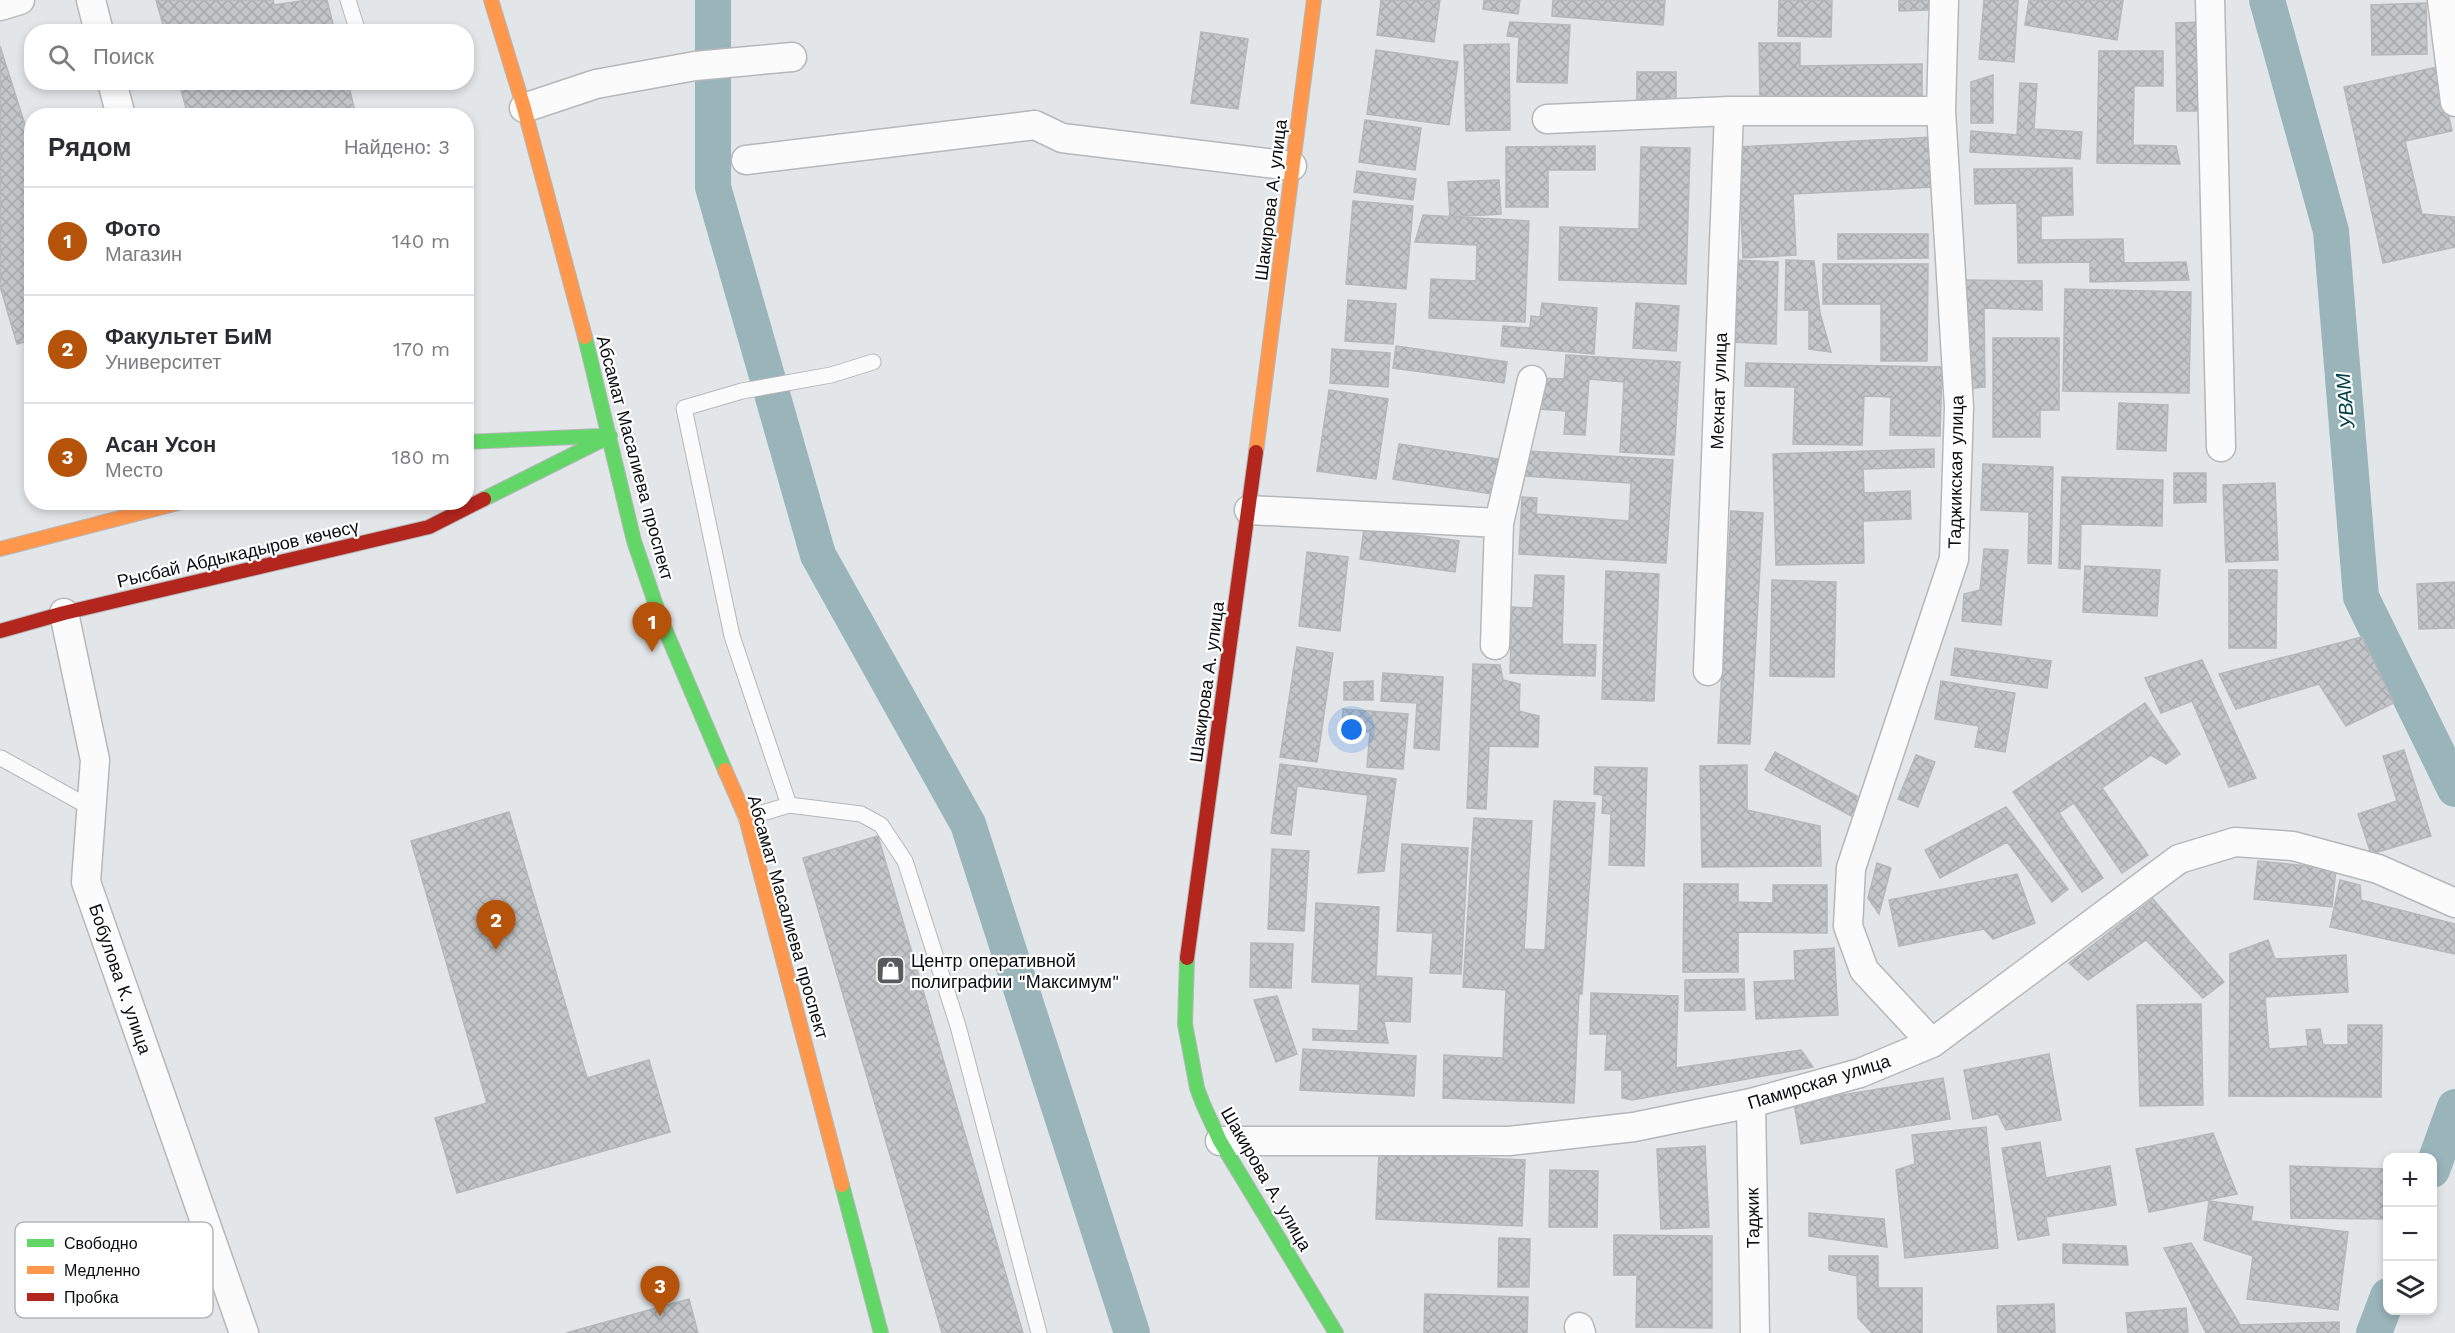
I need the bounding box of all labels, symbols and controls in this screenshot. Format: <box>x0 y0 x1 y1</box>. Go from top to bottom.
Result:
search box <box>24 24 474 90</box>
icon: search <box>45 41 78 74</box>
text: Поиск <box>93 44 154 69</box>
street label: Шакирова А. улица <box>1250 117 1291 282</box>
text: Рядом <box>48 132 131 162</box>
text: Найдено: 3 <box>344 135 450 159</box>
text: Фото <box>105 216 161 241</box>
text: 1 <box>63 229 72 253</box>
text: 140 m <box>392 229 450 253</box>
text: Магазин <box>105 242 182 266</box>
text: Факультет БиМ <box>105 324 272 349</box>
street label: Мехнат улица <box>1706 331 1731 450</box>
street label: Абсамат Масалиева проспект <box>593 333 678 583</box>
text: 2 <box>62 337 73 361</box>
text: 170 m <box>393 337 450 361</box>
text: Университет <box>105 350 221 374</box>
water label: УВАМ <box>2331 372 2359 431</box>
street label: Таджикская улица <box>1944 394 1967 549</box>
text: Асан Усон <box>105 432 216 457</box>
text: 3 <box>62 445 73 469</box>
text: 180 m <box>392 445 450 469</box>
text: Место <box>105 458 163 482</box>
street label: Рысбай Абдыкадыров көчөсү <box>115 515 361 592</box>
street label: Шакирова А. улица <box>1185 599 1228 764</box>
pin: 1 <box>632 602 672 652</box>
your location <box>1337 715 1366 744</box>
street label: Абсамат Масалиева проспект <box>744 793 833 1041</box>
pin: 2 <box>476 900 516 950</box>
street label: Бобулова К. улица <box>85 901 156 1058</box>
place label: Центр оперативной полиграфии "Максимум" <box>911 950 1119 992</box>
shop icon: Центр оперативной полиграфии "Максимум" <box>874 955 906 987</box>
street label: Памирская улица <box>1745 1050 1894 1113</box>
street label: Шакирова А. улица <box>1217 1103 1317 1255</box>
map controls <box>2383 1153 2437 1315</box>
button: + <box>2383 1153 2437 1207</box>
street label: Таджик <box>1741 1187 1764 1249</box>
button: − <box>2383 1207 2437 1261</box>
legend <box>15 1222 213 1318</box>
text: Свободно <box>64 1234 138 1253</box>
text: Медленно <box>64 1261 140 1280</box>
button: layers <box>2383 1261 2437 1315</box>
pin: 3 <box>640 1266 680 1316</box>
text: Пробка <box>64 1288 119 1307</box>

